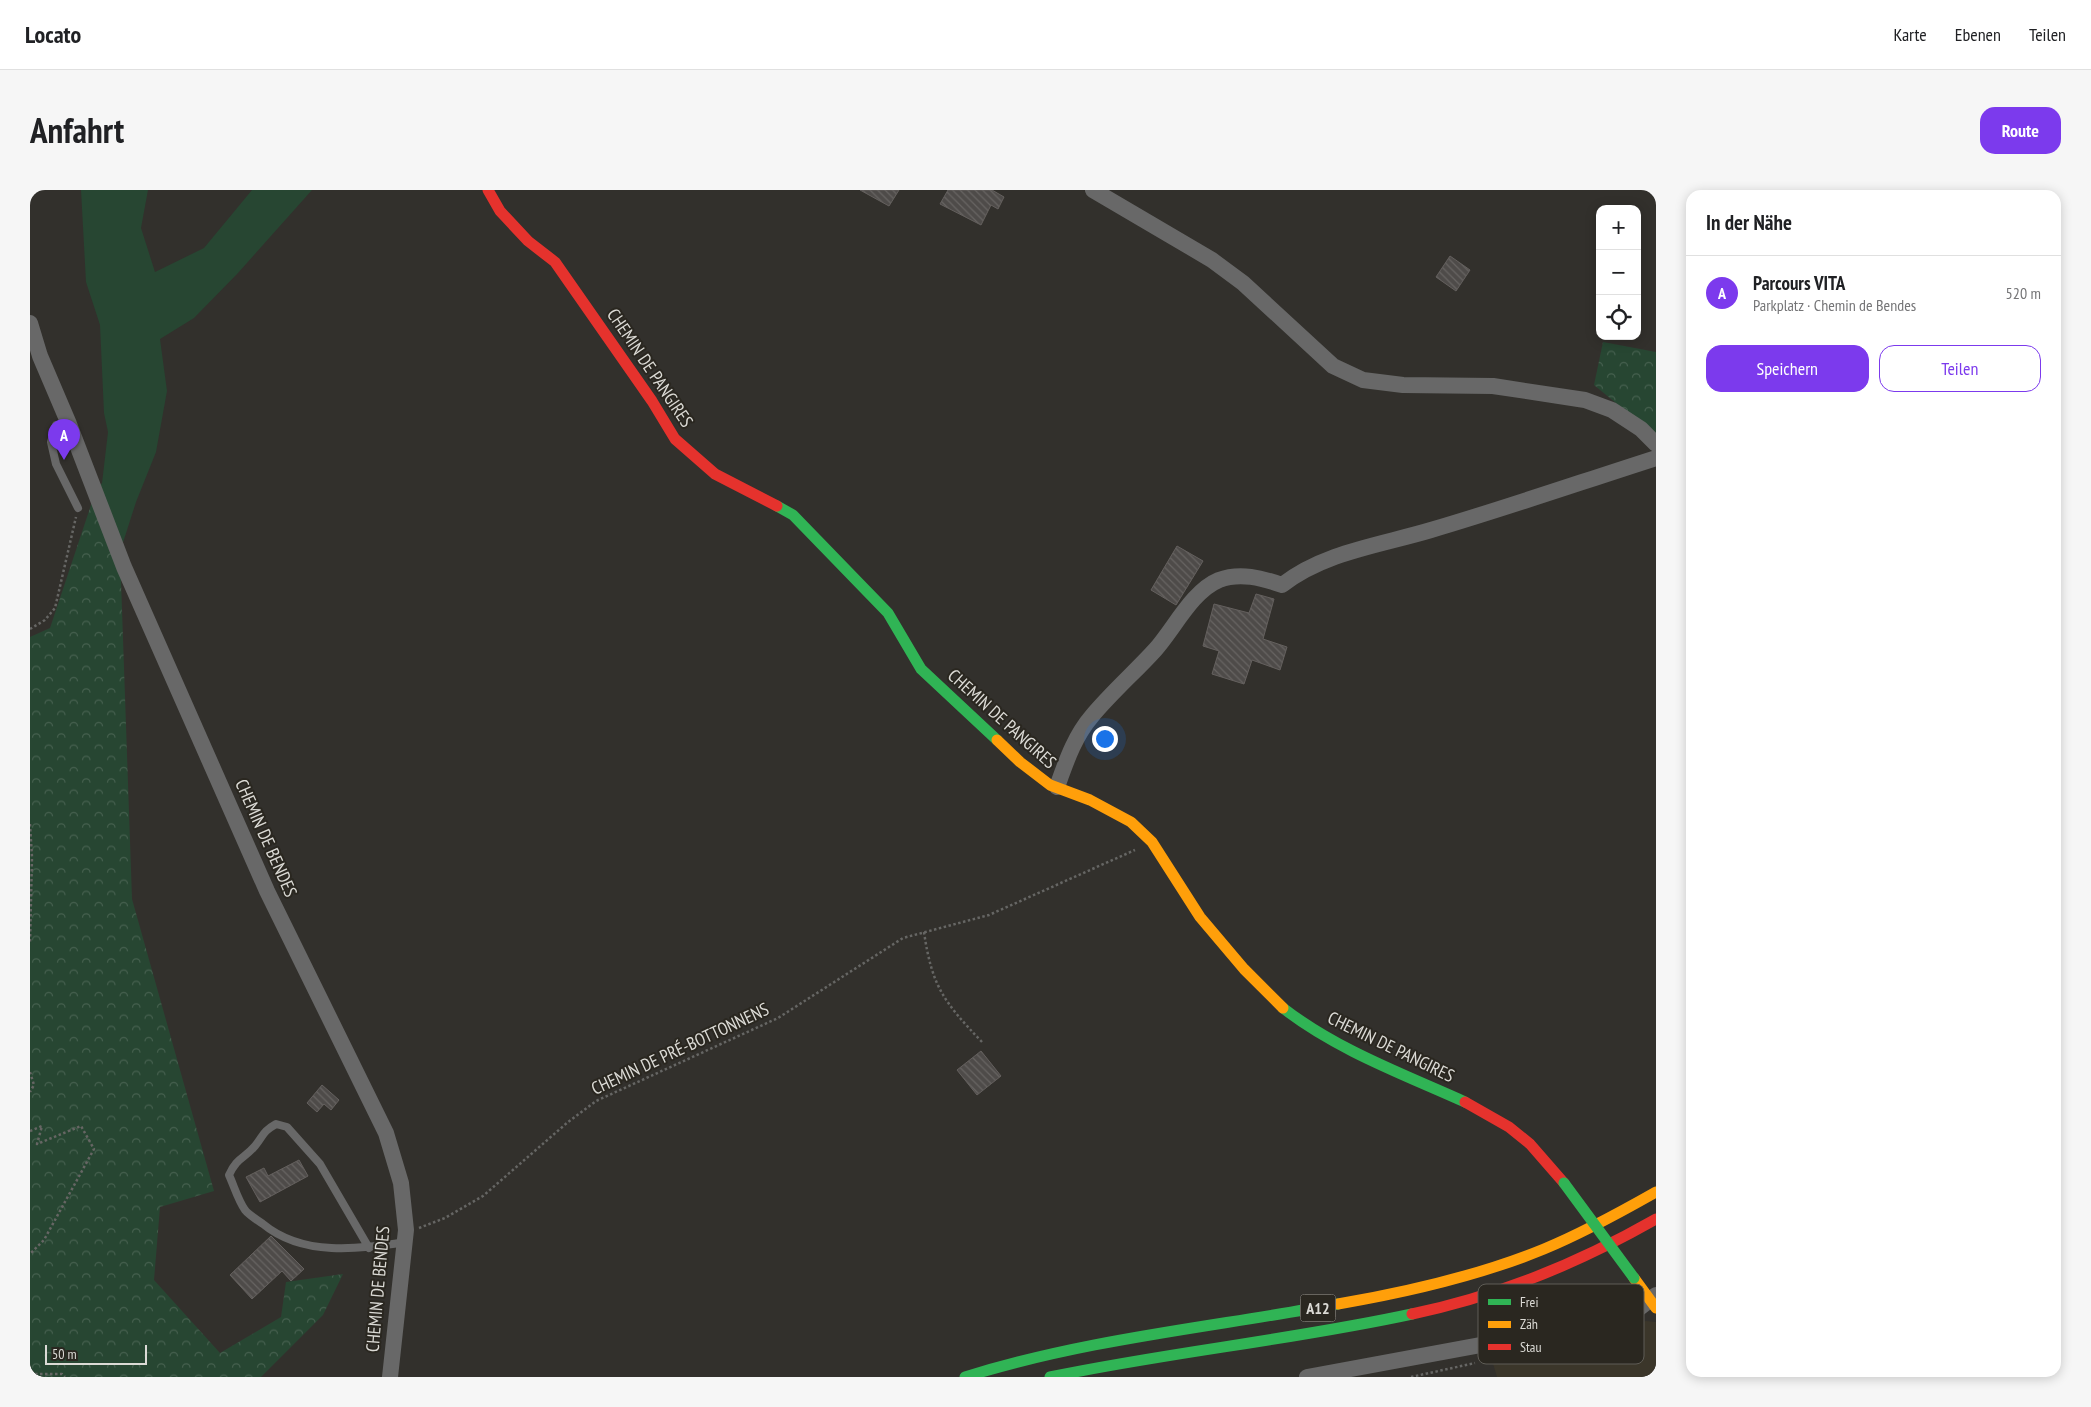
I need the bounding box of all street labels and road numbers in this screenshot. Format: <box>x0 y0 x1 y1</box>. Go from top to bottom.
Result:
street label: CHEMIN DE PANGIRES <box>602 304 699 432</box>
street label: CHEMIN DE PANGIRES <box>943 664 1062 774</box>
street label: CHEMIN DE BENDES <box>230 775 303 901</box>
street label: CHEMIN DE PRÉ-BOTTONNENS <box>587 997 773 1100</box>
street label: CHEMIN DE PANGIRES <box>1324 1006 1459 1087</box>
street label: CHEMIN DE BENDES <box>361 1225 394 1353</box>
road number: A12 <box>1300 1294 1336 1322</box>

